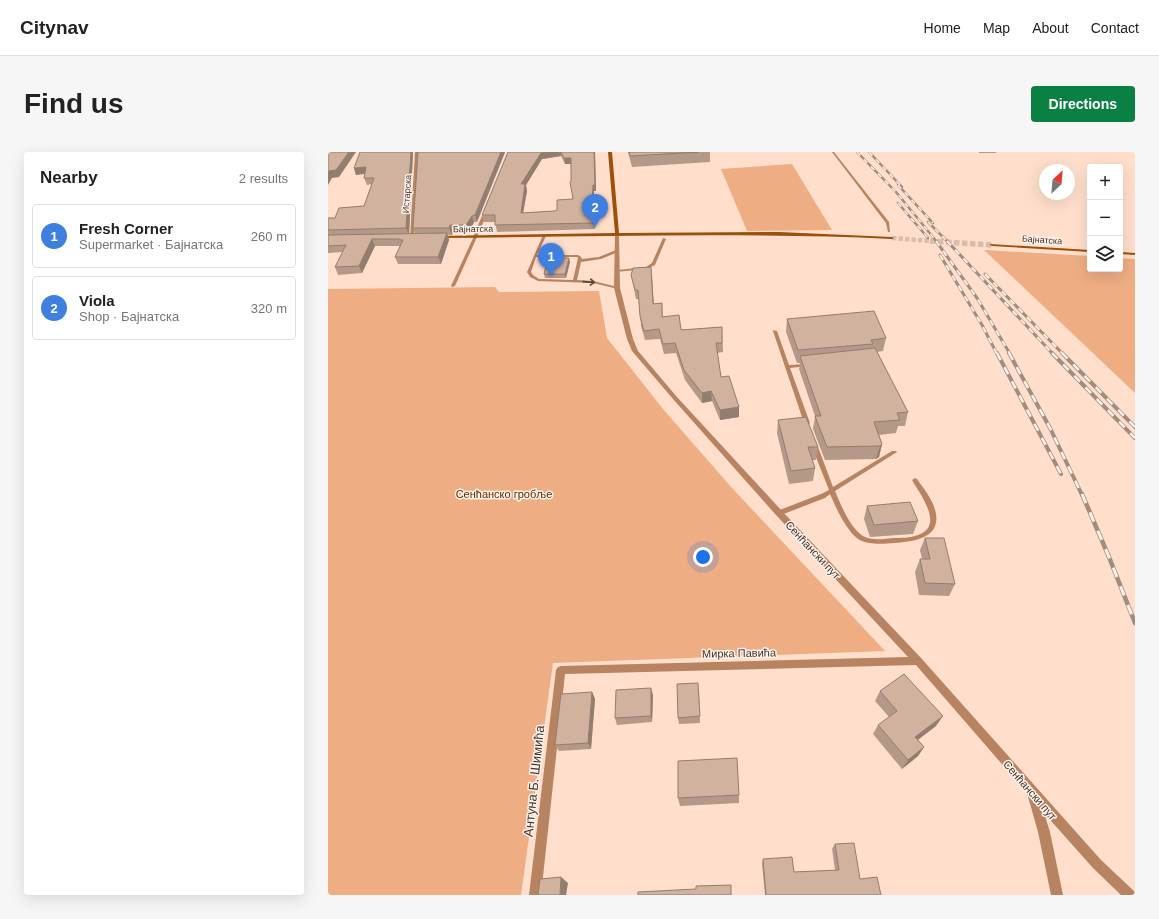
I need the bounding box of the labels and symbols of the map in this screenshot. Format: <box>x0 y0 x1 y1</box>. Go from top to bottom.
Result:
north arrow <box>1039 164 1075 200</box>
street label: Истарска <box>401 174 413 214</box>
pin: 2 <box>582 194 608 227</box>
street label: Бајнатска <box>453 224 493 234</box>
street label: Бајнатска <box>1022 234 1062 246</box>
pin: 1 <box>538 243 564 276</box>
one-way arrow <box>582 278 595 285</box>
park label: Сенћанско гробље <box>456 488 552 500</box>
street label: Сенћански пут <box>783 519 843 581</box>
your location <box>693 547 713 567</box>
street label: Мирка Павића <box>702 646 777 660</box>
street label: Антуна Б. Шимића <box>521 724 547 838</box>
street label: Сенћански пут <box>1001 758 1059 822</box>

